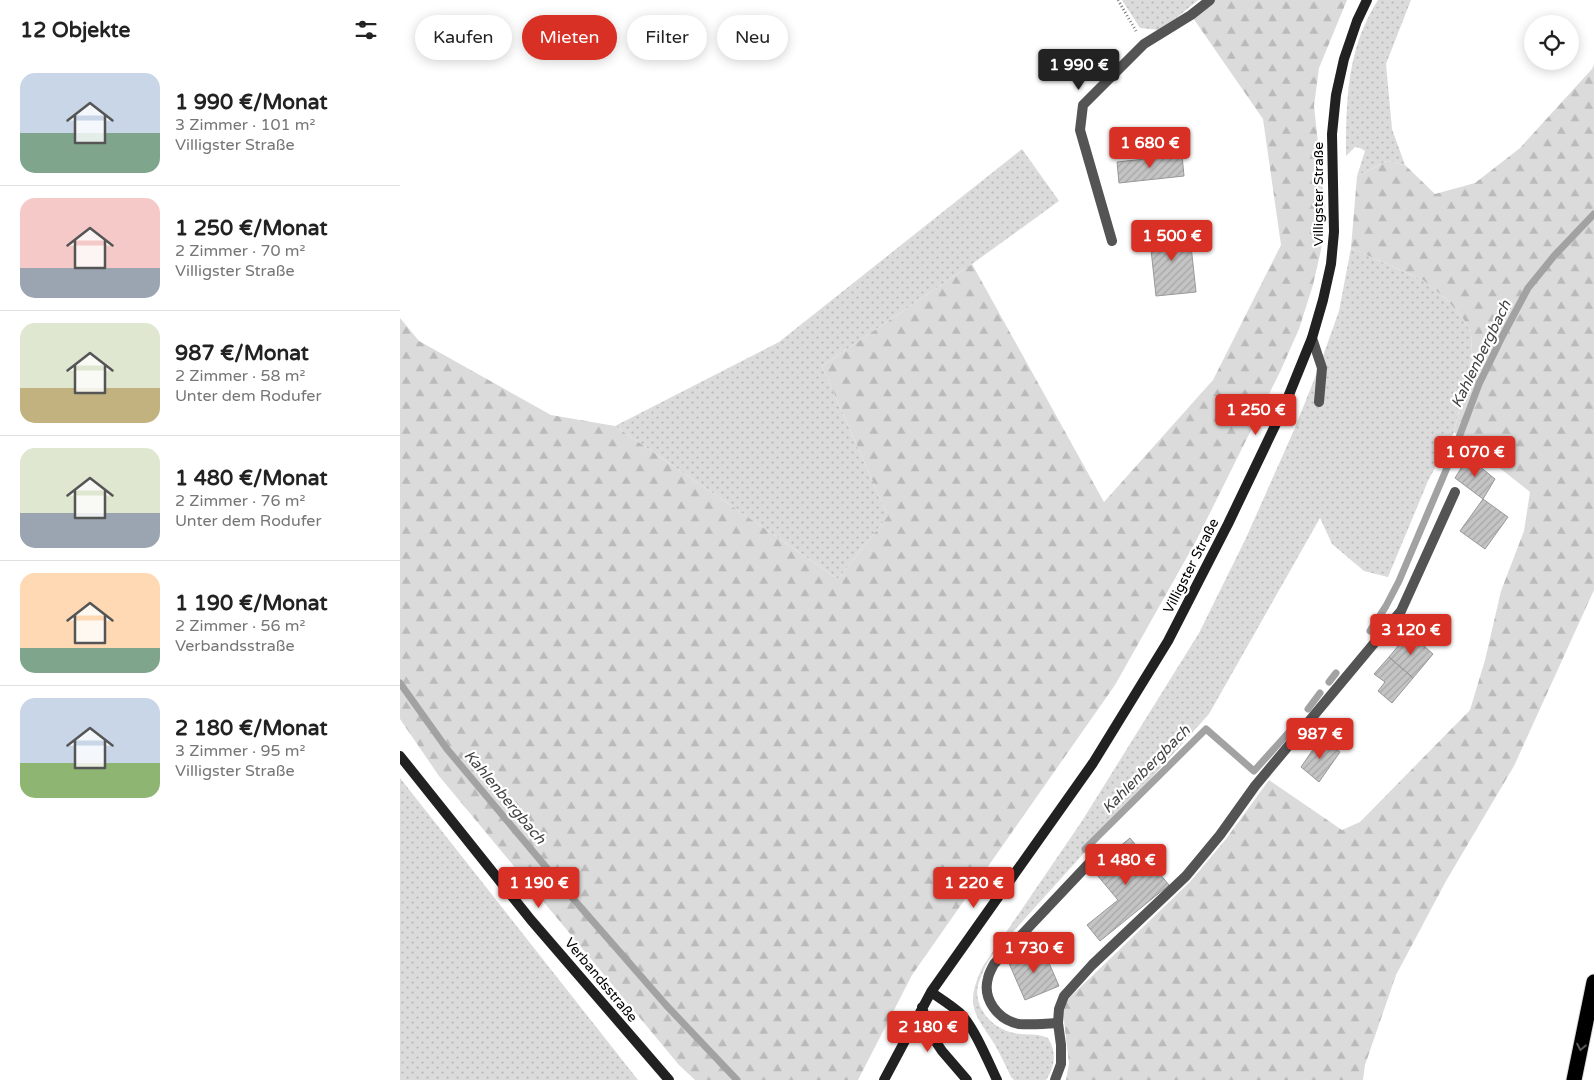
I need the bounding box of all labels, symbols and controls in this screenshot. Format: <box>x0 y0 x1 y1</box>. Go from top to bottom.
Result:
chip: Kaufen <box>415 15 512 60</box>
chip: Mieten <box>522 15 617 60</box>
chip: Filter <box>627 15 707 60</box>
chip: Neu <box>717 15 788 60</box>
map controls <box>1524 15 1579 70</box>
button: locate <box>1524 15 1579 70</box>
icon: filters <box>352 16 380 44</box>
text: 12 Objekte <box>20 18 130 43</box>
pin: 1 990 € <box>1033 48 1125 91</box>
text: 1 990 € <box>1049 55 1109 75</box>
text: 1 990 €/Monat <box>175 90 327 115</box>
icon: home <box>60 93 120 153</box>
text: 3 Zimmer · 101 m² <box>175 115 315 135</box>
pin: 1 680 € <box>1104 126 1196 169</box>
text: 1 680 € <box>1120 133 1180 153</box>
text: Villigster Straße <box>175 135 294 155</box>
street label: Villigster Straße <box>1310 142 1327 246</box>
text: 1 250 €/Monat <box>175 216 327 241</box>
icon: home <box>60 218 120 278</box>
pin: 1 500 € <box>1126 220 1218 262</box>
text: 1 500 € <box>1142 226 1202 246</box>
text: 2 Zimmer · 70 m² <box>175 241 305 261</box>
text: Villigster Straße <box>175 261 294 281</box>
water label: Kahlenbergbach <box>1447 297 1515 411</box>
text: 987 €/Monat <box>175 341 309 366</box>
icon: home <box>60 343 120 403</box>
text: 2 Zimmer · 58 m² <box>175 366 305 386</box>
text: Unter dem Rodufer <box>175 386 322 406</box>
pin: 1 250 € <box>1210 394 1302 436</box>
text: 1 250 € <box>1226 400 1286 420</box>
pin: 1 070 € <box>1429 436 1521 478</box>
text: 1 070 € <box>1445 442 1505 462</box>
text: 1 480 €/Monat <box>175 466 327 491</box>
icon: home <box>60 468 120 528</box>
text: 2 Zimmer · 76 m² <box>175 491 305 511</box>
text: Unter dem Rodufer <box>175 511 322 531</box>
street label: Villigster Straße <box>1160 516 1222 616</box>
text: 1 190 €/Monat <box>175 591 327 616</box>
icon: home <box>60 593 120 653</box>
pin: 3 120 € <box>1365 614 1457 656</box>
text: 2 Zimmer · 56 m² <box>175 616 305 636</box>
text: 3 120 € <box>1381 620 1441 640</box>
text: Verbandsstraße <box>175 636 295 656</box>
text: 2 180 €/Monat <box>175 716 327 741</box>
icon: home <box>60 718 120 778</box>
pin: 987 € <box>1285 718 1355 760</box>
water label: Kahlenbergbach <box>1098 721 1194 817</box>
text: 987 € <box>1297 724 1343 744</box>
text: 3 Zimmer · 95 m² <box>175 741 305 761</box>
water label: Kahlenbergbach <box>461 746 550 848</box>
text: Villigster Straße <box>175 761 294 781</box>
pin: 1 480 € <box>1080 844 1172 886</box>
text: 1 480 € <box>1096 850 1156 870</box>
pin: 1 190 € <box>493 866 585 909</box>
pin: 1 220 € <box>928 866 1020 909</box>
text: 1 190 € <box>509 873 569 893</box>
text: 1 220 € <box>944 873 1004 893</box>
pin: 1 730 € <box>988 932 1080 974</box>
street label: Verbandsstraße <box>561 934 641 1026</box>
text: 1 730 € <box>1004 938 1064 958</box>
pin: 2 180 € <box>882 1010 974 1053</box>
text: 2 180 € <box>898 1017 958 1037</box>
one-way arrow <box>1576 1042 1587 1051</box>

